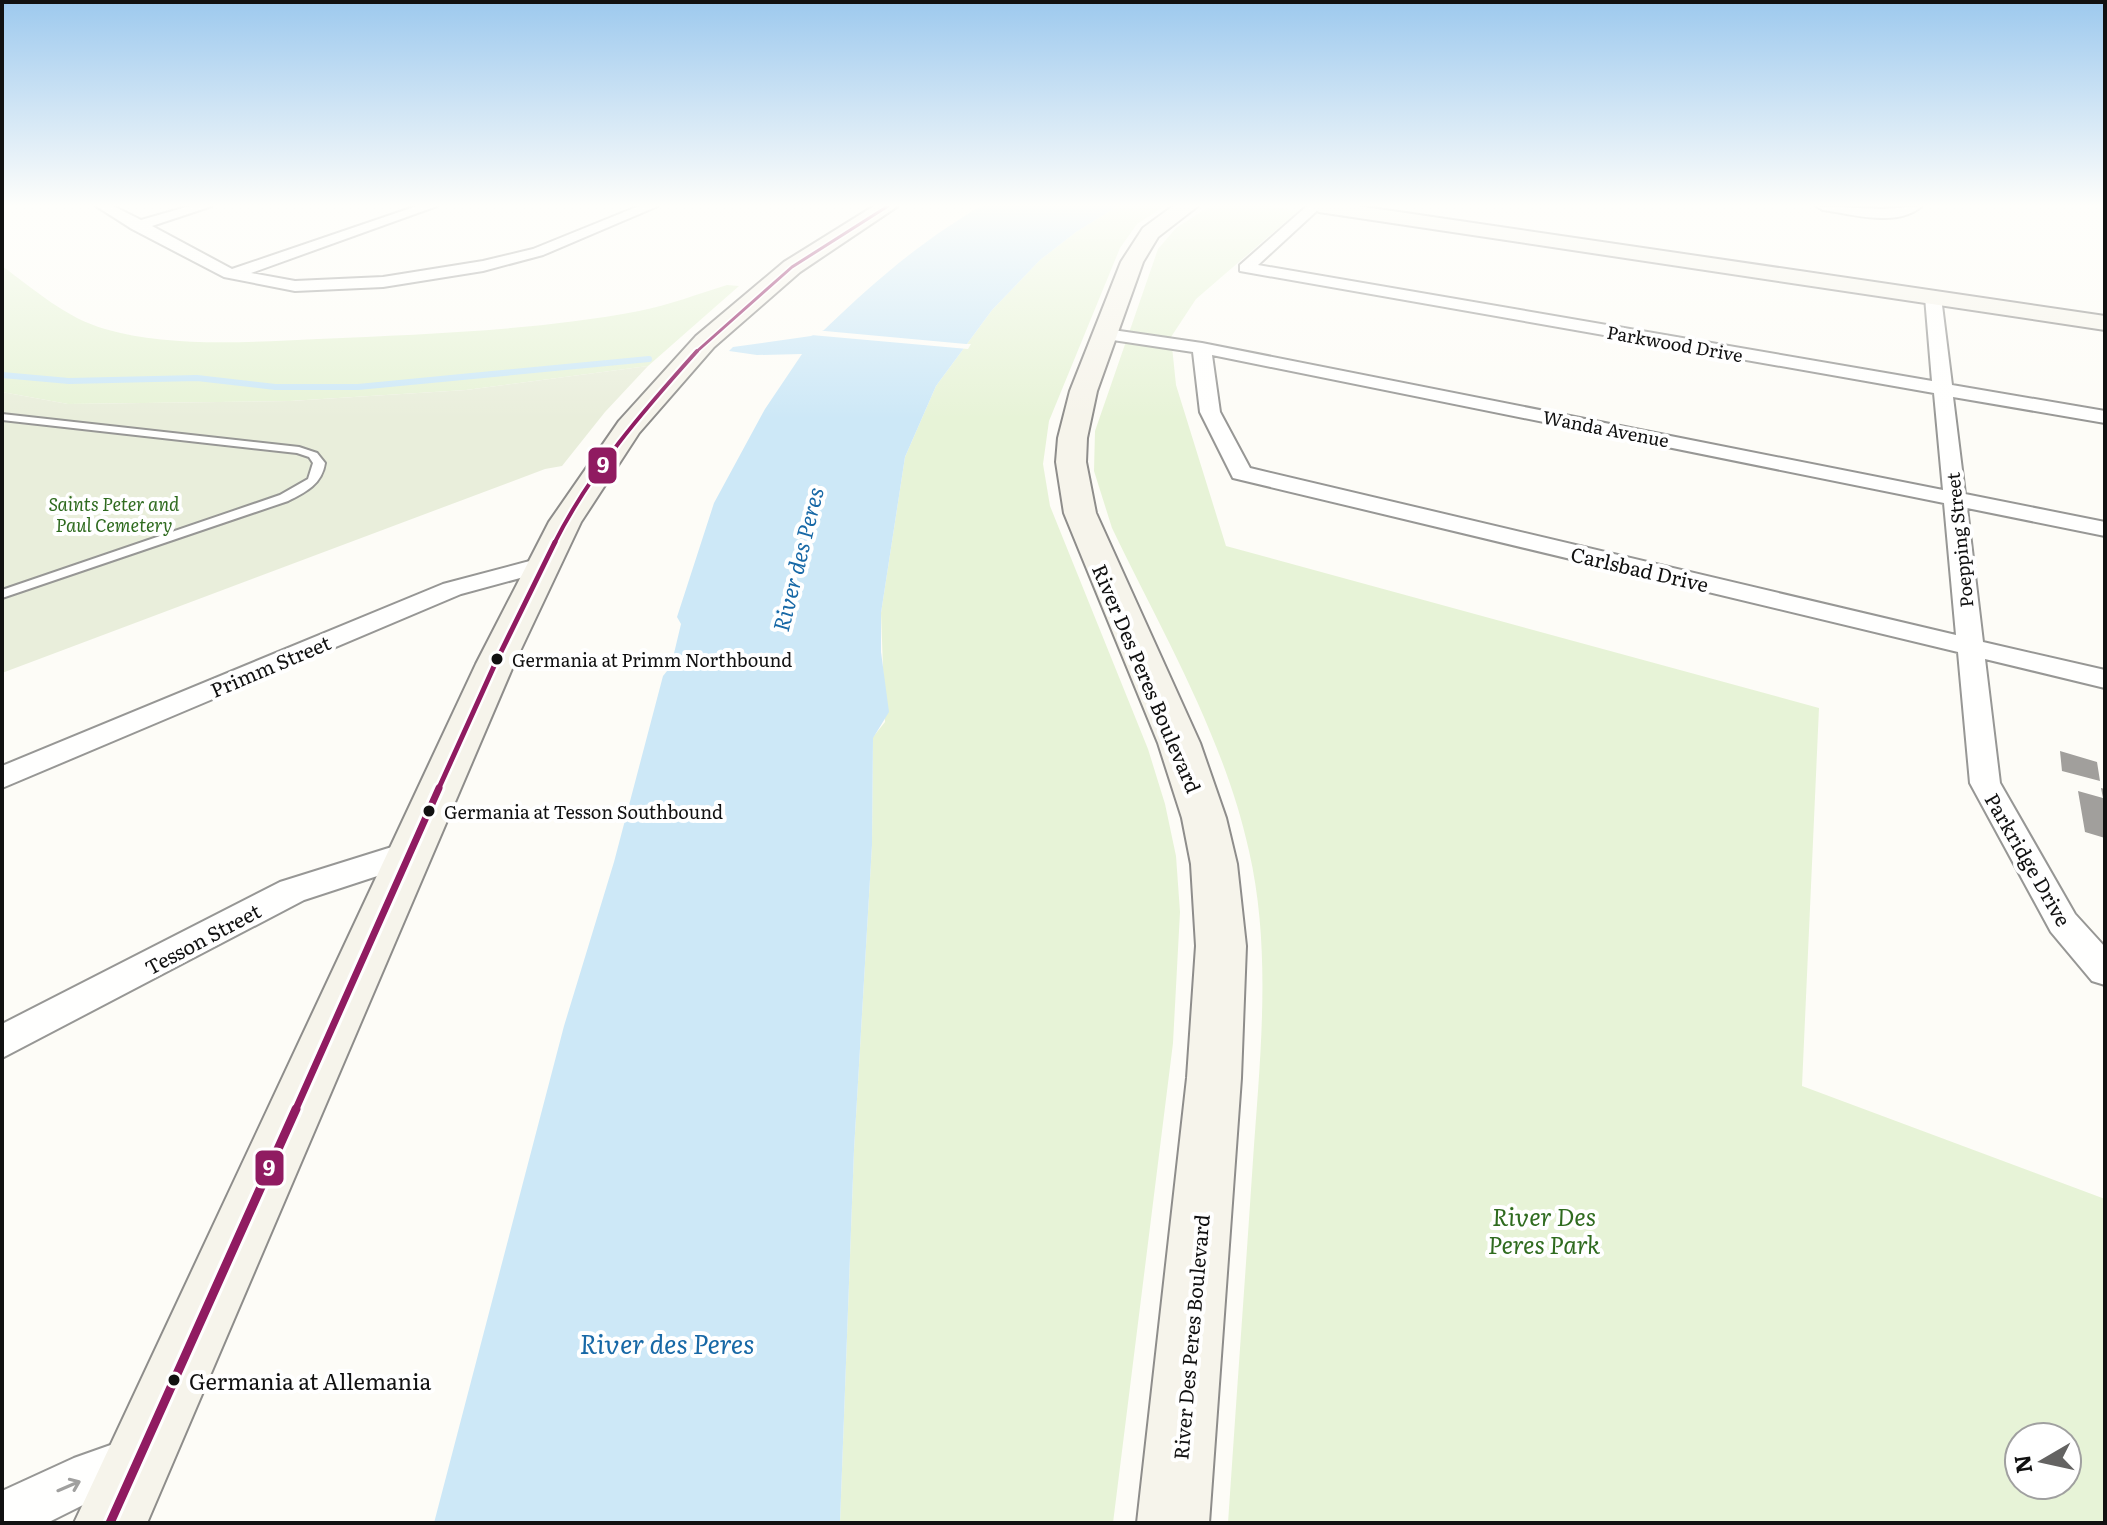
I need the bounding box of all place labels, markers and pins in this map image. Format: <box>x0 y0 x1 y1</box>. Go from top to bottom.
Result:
place label: Germania at Primm Northbound <box>512 646 792 673</box>
marker: Germania at Primm Northbound <box>489 651 505 667</box>
place label: Germania at Tesson Southbound <box>444 798 723 825</box>
marker: Germania at Tesson Southbound <box>421 803 437 819</box>
place label: Germania at Allemania <box>189 1364 431 1397</box>
marker: Germania at Allemania <box>166 1372 182 1388</box>

